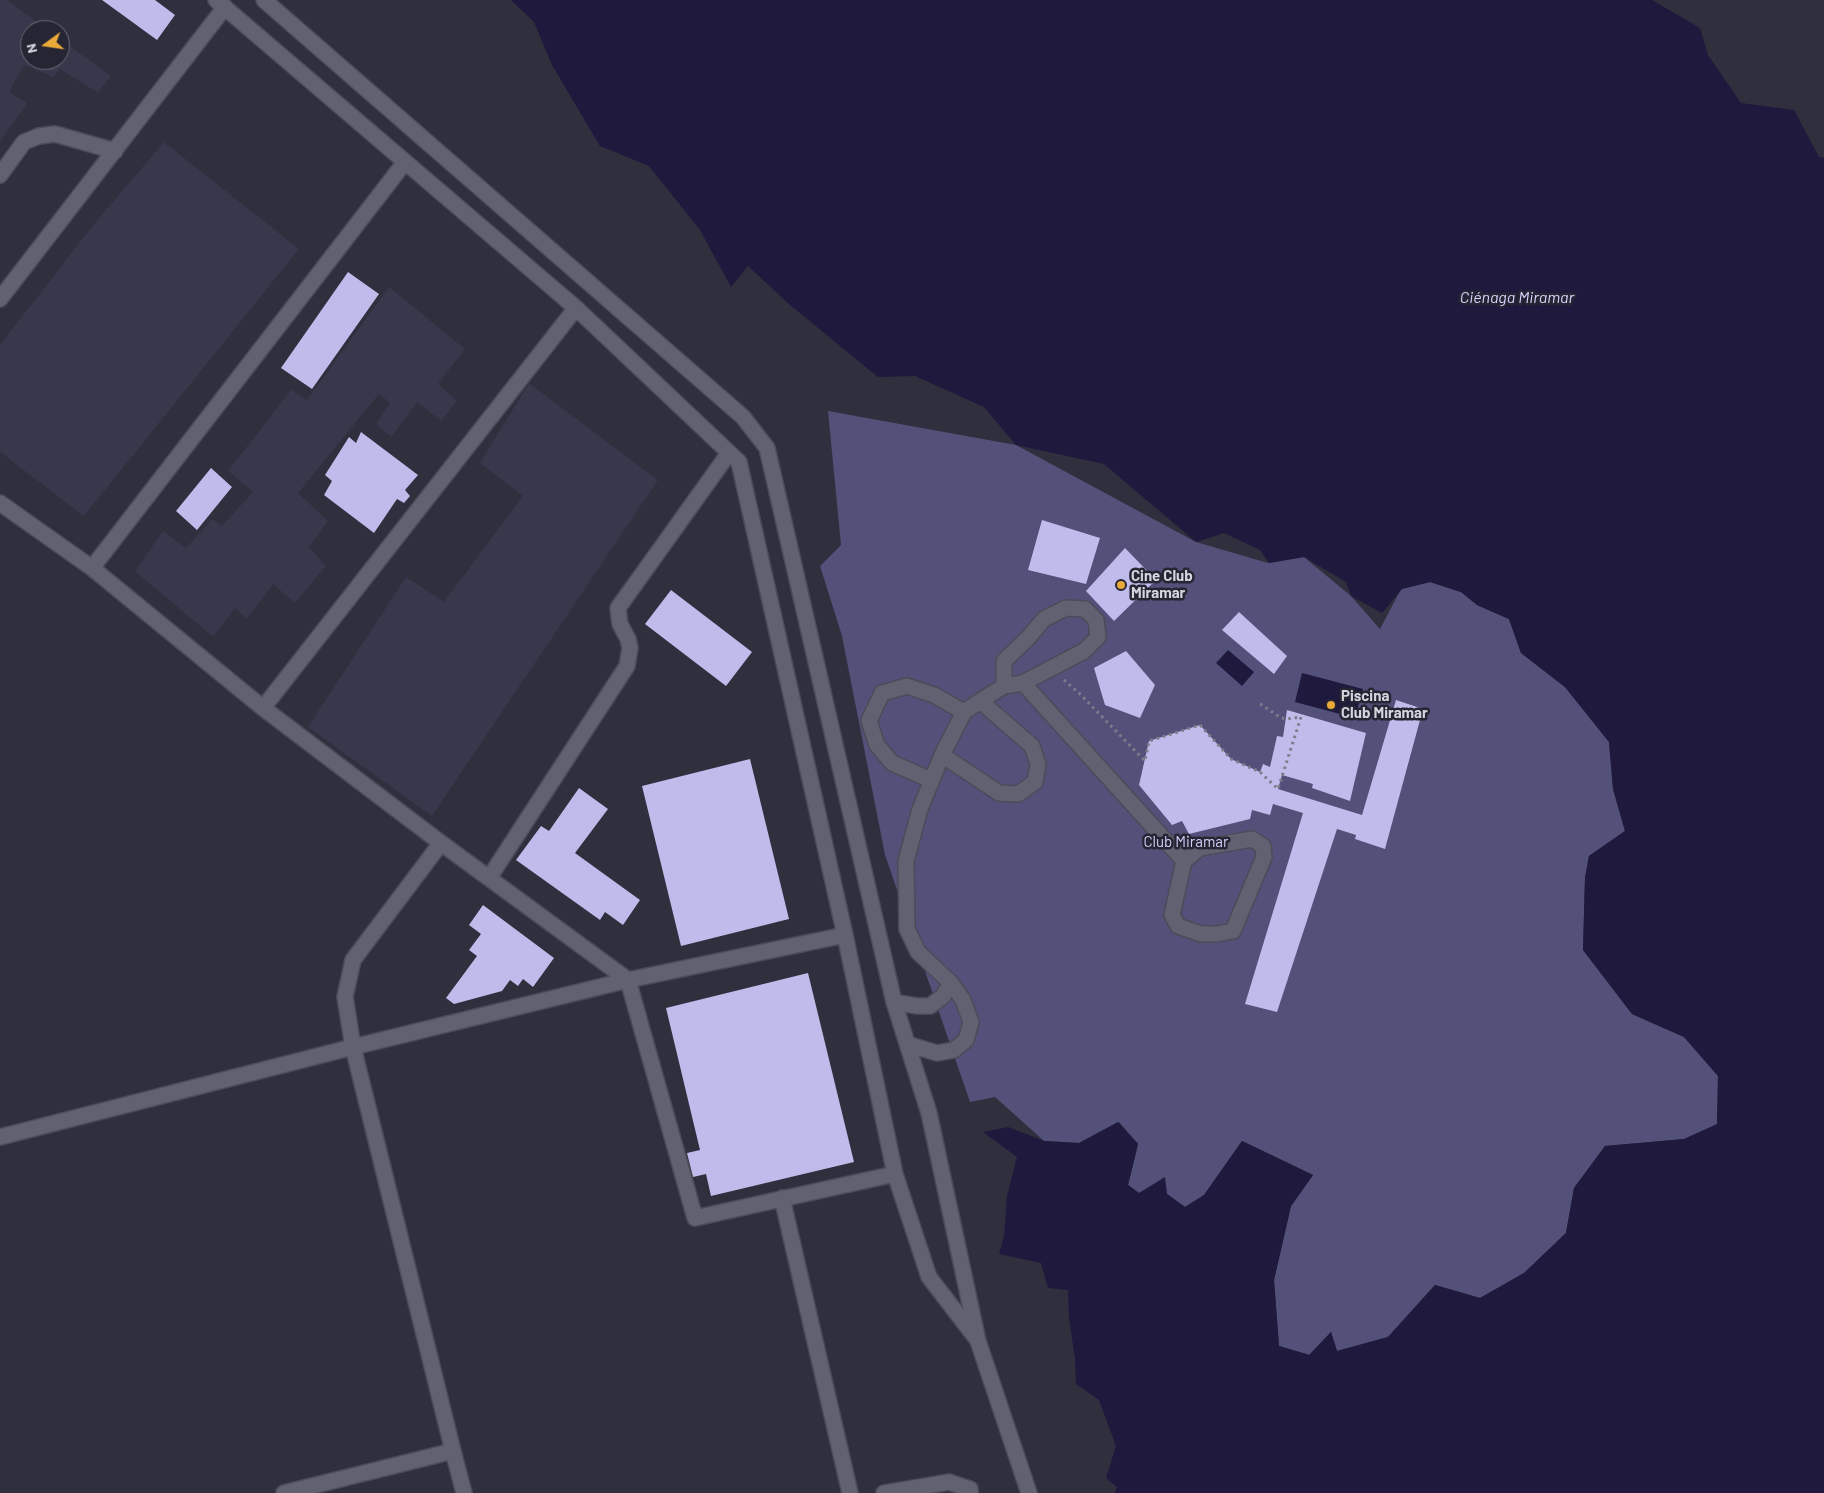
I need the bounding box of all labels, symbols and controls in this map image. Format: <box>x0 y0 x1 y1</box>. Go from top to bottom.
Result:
north arrow <box>20 20 70 70</box>
text: N <box>22 42 40 55</box>
water label: Ciénaga Miramar <box>1460 288 1574 308</box>
place label: Cine Club Miramar <box>1131 567 1193 602</box>
marker: Cine Club Miramar <box>1115 579 1127 591</box>
place label: Piscina Club Miramar <box>1341 687 1428 722</box>
marker: Piscina Club Miramar <box>1325 699 1337 711</box>
park label: Club Miramar <box>1144 833 1228 851</box>

